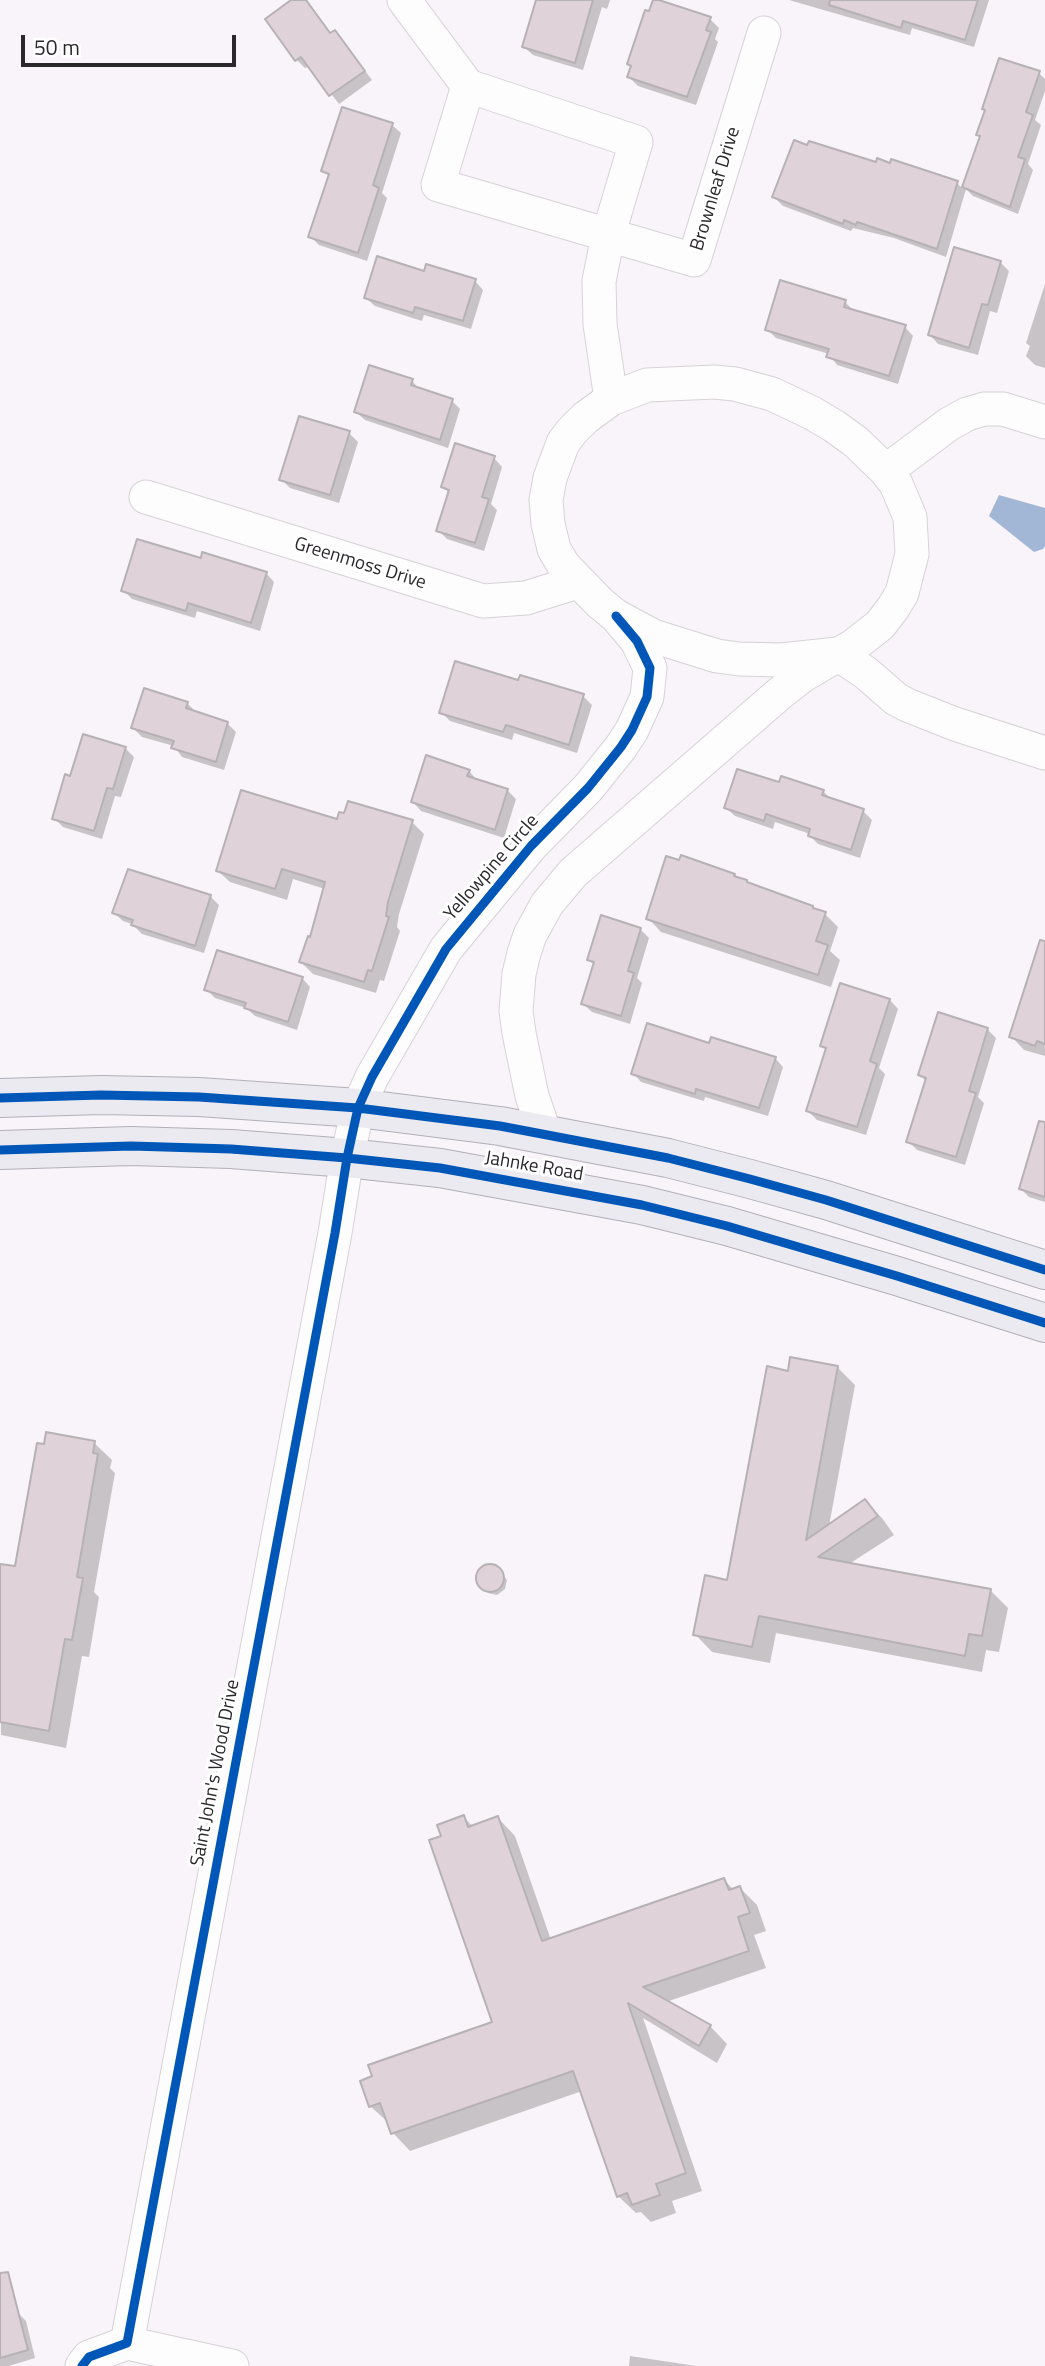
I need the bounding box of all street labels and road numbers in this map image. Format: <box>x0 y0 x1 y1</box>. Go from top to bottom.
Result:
street label: Brownleaf Drive <box>686 124 746 254</box>
street label: Greenmoss Drive <box>291 533 429 595</box>
street label: Yellowpine Circle <box>440 810 544 926</box>
street label: Jahnke Road <box>483 1147 585 1187</box>
street label: Saint John's Wood Drive <box>187 1678 245 1868</box>

